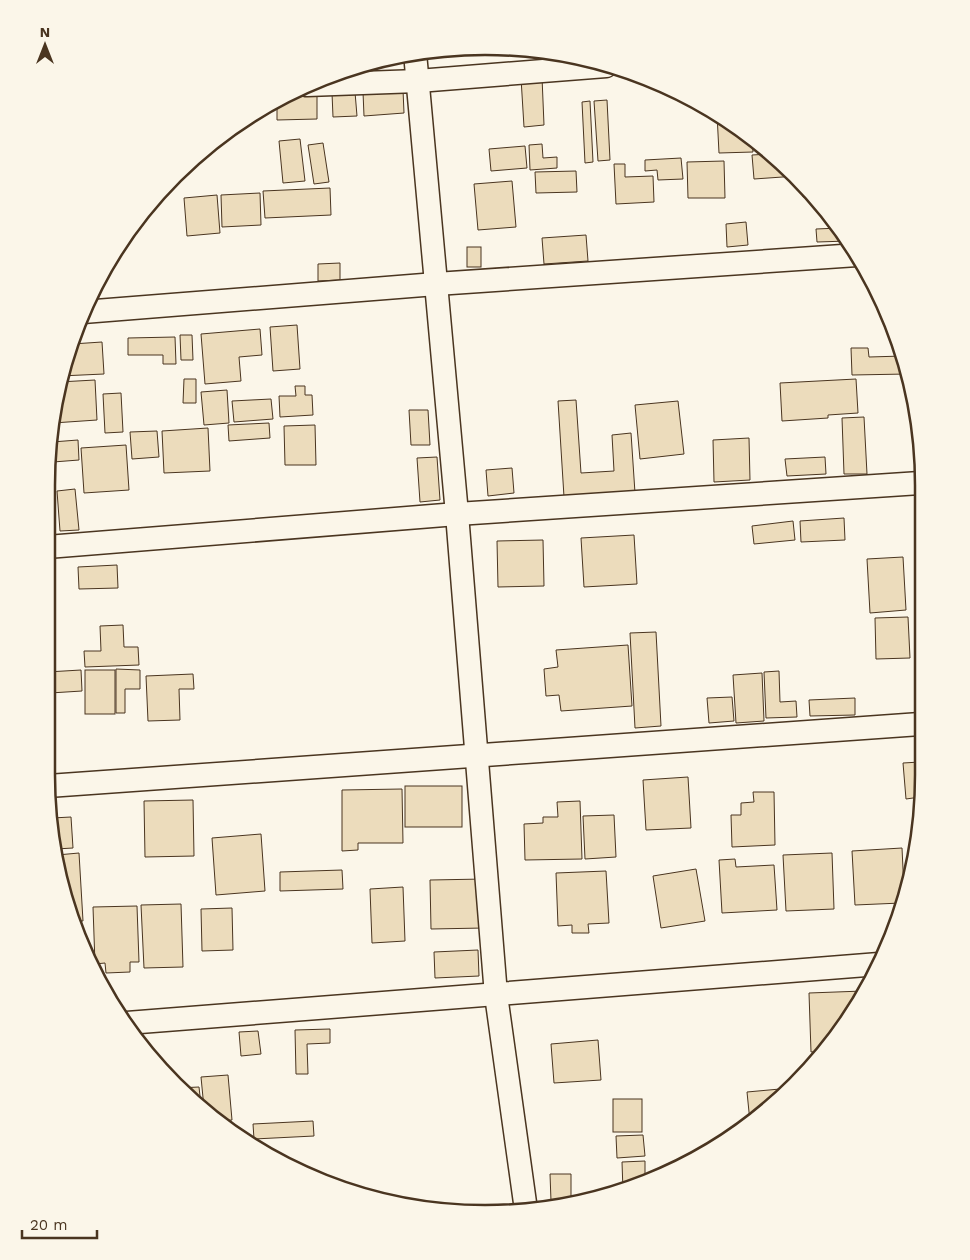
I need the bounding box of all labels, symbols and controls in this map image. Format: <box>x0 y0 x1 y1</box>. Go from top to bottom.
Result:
north arrow <box>20 20 70 70</box>
text: N <box>40 24 50 40</box>
scale bar <box>22 1208 98 1240</box>
text: 20 m <box>30 1216 68 1234</box>

